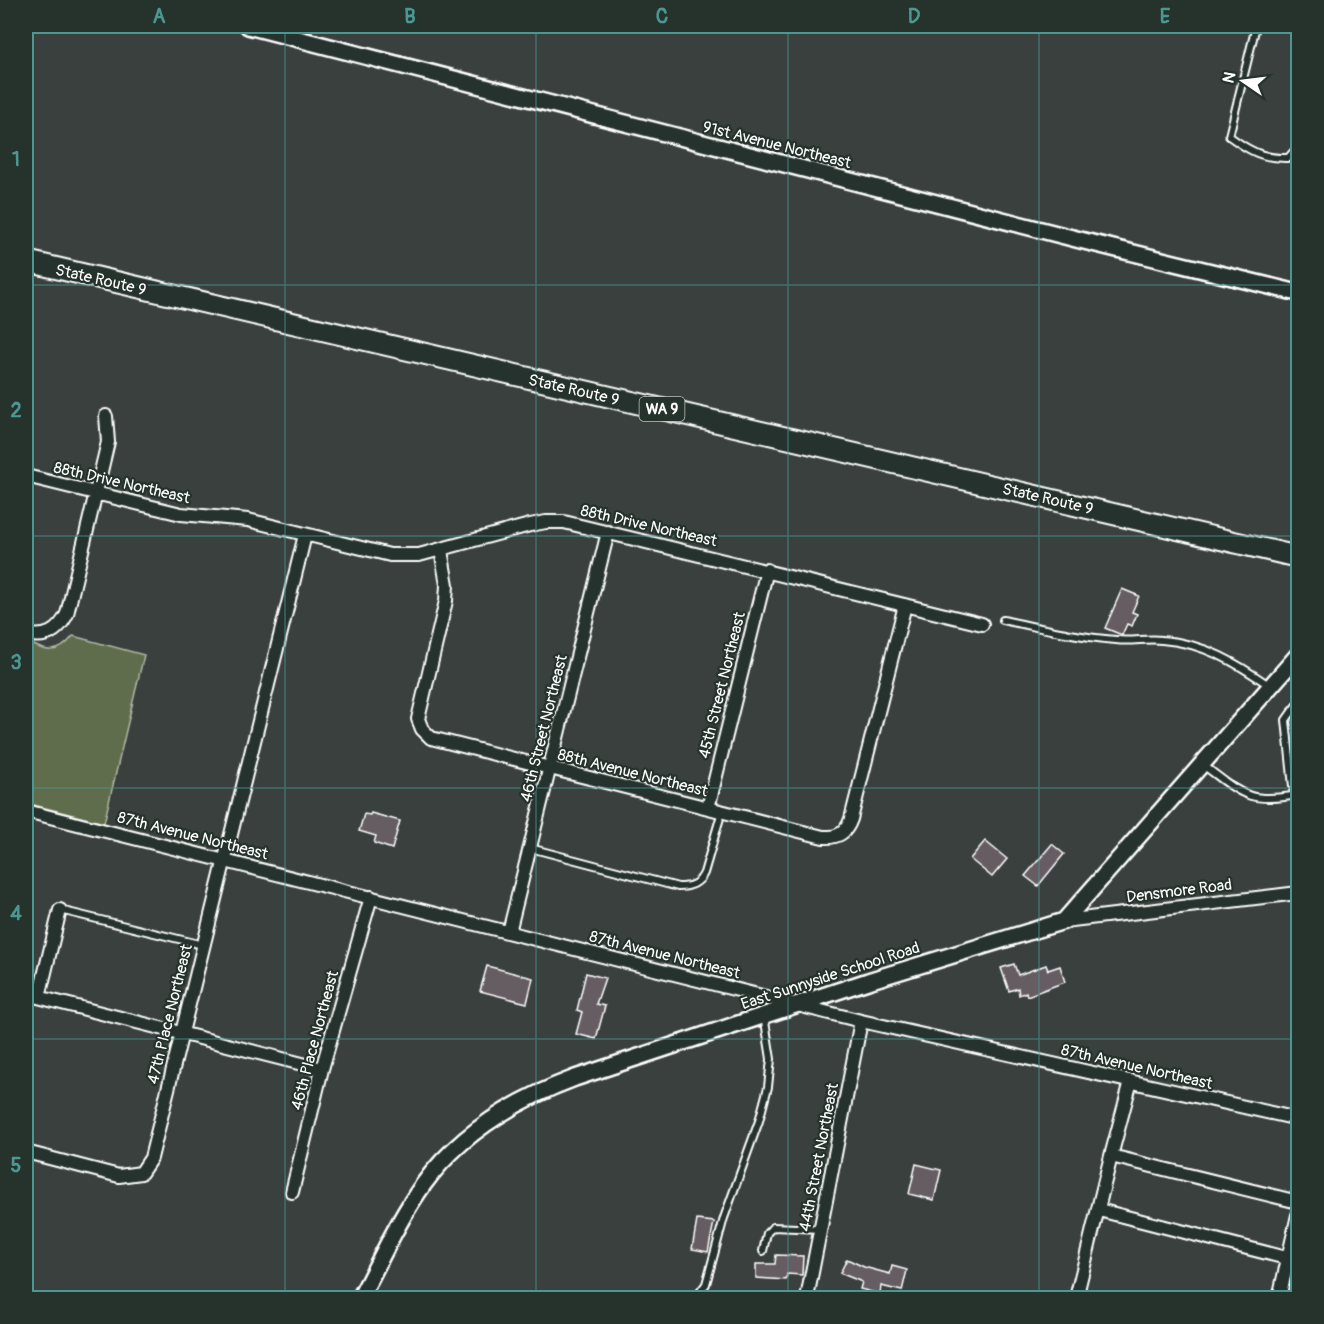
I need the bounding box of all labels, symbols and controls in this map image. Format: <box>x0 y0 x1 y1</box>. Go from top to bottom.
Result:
text: A <box>153 4 166 29</box>
text: B <box>404 4 416 29</box>
text: C <box>656 4 668 29</box>
text: D <box>908 4 921 29</box>
text: E <box>1160 4 1171 29</box>
north arrow <box>1213 51 1273 111</box>
text: N <box>1218 70 1240 85</box>
street label: 91st Avenue Northeast <box>700 117 854 173</box>
text: 1 <box>12 147 20 172</box>
street label: State Route 9 <box>53 260 148 300</box>
street label: State Route 9 <box>526 370 621 410</box>
road number: WA 9 <box>640 397 684 421</box>
text: 2 <box>10 398 22 423</box>
street label: 88th Drive Northeast <box>52 458 192 508</box>
street label: State Route 9 <box>1000 479 1095 519</box>
street label: 88th Drive Northeast <box>579 501 719 551</box>
street label: 45th Street Northeast <box>694 609 750 761</box>
text: 3 <box>10 650 22 675</box>
street label: 46th Street Northeast <box>516 652 572 804</box>
street label: 88th Avenue Northeast <box>556 745 711 801</box>
street label: 87th Avenue Northeast <box>115 808 271 865</box>
street label: Densmore Road <box>1125 875 1233 907</box>
text: 4 <box>10 901 22 926</box>
street label: 87th Avenue Northeast <box>587 927 743 984</box>
street label: East Sunnyside School Road <box>738 938 922 1014</box>
street label: 47th PIace Northeast <box>143 942 197 1086</box>
street label: 46th Place Northeast <box>287 968 343 1112</box>
street label: 87th Avenue Northeast <box>1059 1040 1215 1094</box>
street label: 44th Street Northeast <box>795 1081 843 1233</box>
text: 5 <box>11 1153 22 1178</box>

